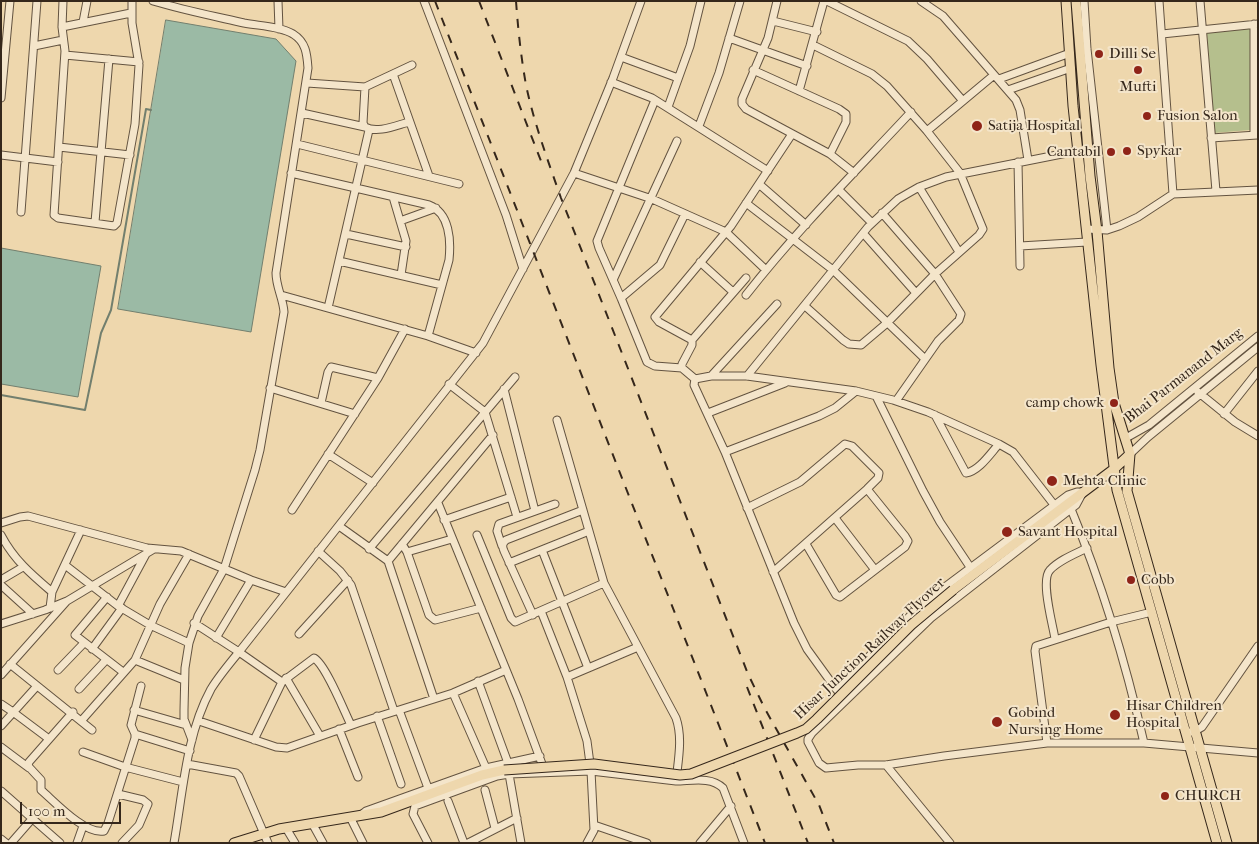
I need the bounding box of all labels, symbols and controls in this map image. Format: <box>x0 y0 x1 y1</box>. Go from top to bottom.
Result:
place label: Dilli Se <box>1109 45 1156 63</box>
marker: Dilli Se <box>1093 48 1105 60</box>
marker: Mufti <box>1132 64 1144 76</box>
place label: Mufti <box>1120 78 1156 96</box>
place label: Fusion Salon <box>1157 107 1238 125</box>
marker: Fusion Salon <box>1141 110 1153 122</box>
place label: Satija Hospital <box>988 117 1080 135</box>
marker: Satija Hospital <box>970 119 984 133</box>
place label: Spykar <box>1137 142 1181 160</box>
place label: Cantabil <box>1047 143 1101 161</box>
marker: Spykar <box>1121 145 1133 157</box>
marker: Cantabil <box>1105 146 1117 158</box>
street label: Bhai Parmanand Marg <box>1121 324 1247 428</box>
place label: camp chowk <box>1026 394 1104 412</box>
marker: camp chowk <box>1108 397 1120 409</box>
place label: Mehta Clinic <box>1063 472 1146 490</box>
marker: Mehta Clinic <box>1045 474 1059 488</box>
place label: Savant Hospital <box>1018 523 1118 541</box>
marker: Savant Hospital <box>1000 525 1014 539</box>
place label: Cobb <box>1141 571 1174 589</box>
street label: Hisar Junction Railway Flyover <box>791 574 949 724</box>
marker: Cobb <box>1125 574 1137 586</box>
place label: Hisar Children Hospital <box>1126 697 1222 732</box>
place label: Gobind Nursing Home <box>1008 704 1103 739</box>
marker: Hisar Children Hospital <box>1108 708 1122 722</box>
marker: Gobind Nursing Home <box>990 715 1004 729</box>
place label: CHURCH <box>1175 787 1241 805</box>
marker: CHURCH <box>1159 790 1171 802</box>
scale bar <box>22 792 124 824</box>
text: 100 m <box>28 802 66 820</box>

